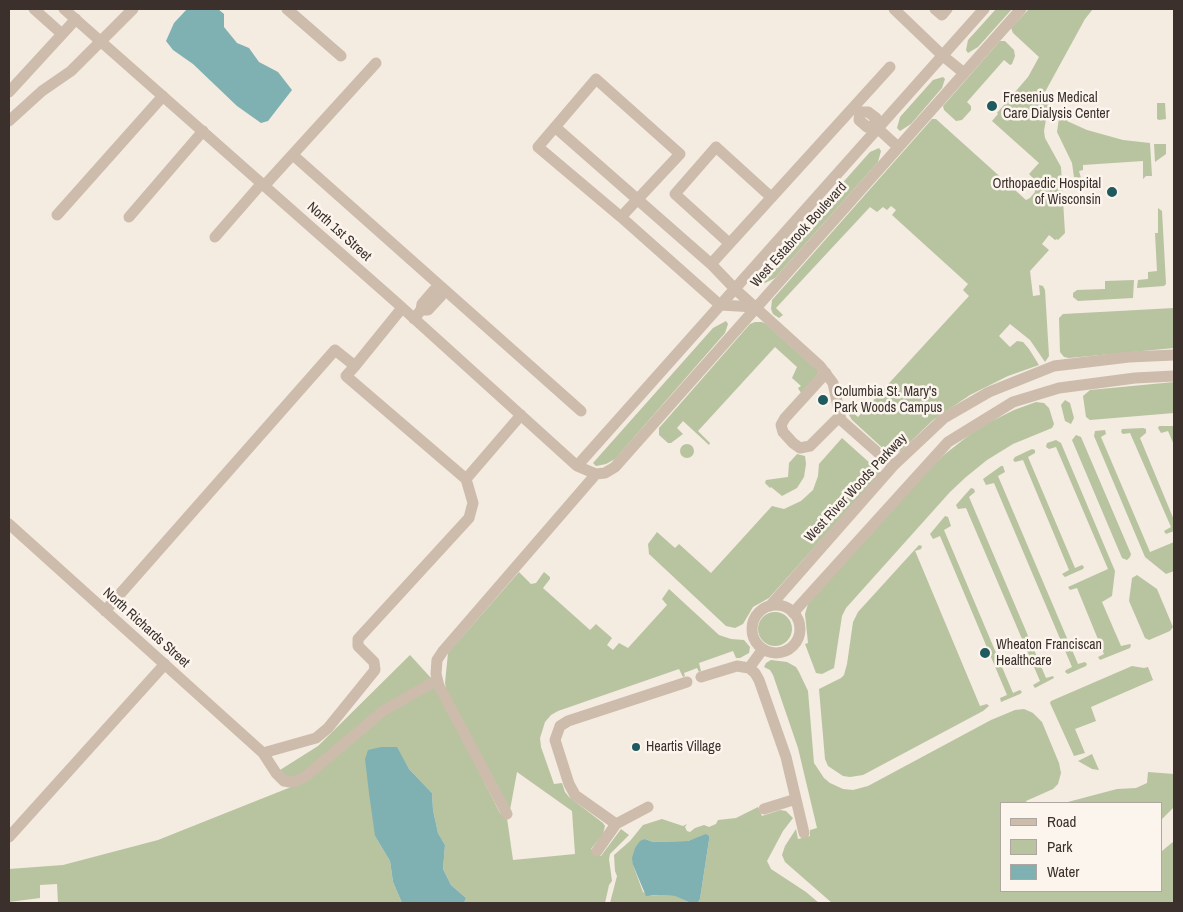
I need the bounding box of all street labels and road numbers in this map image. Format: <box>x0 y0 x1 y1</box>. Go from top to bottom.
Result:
street label: West Estabrook Boulevard <box>747 179 851 291</box>
street label: North 1st Street <box>304 199 374 265</box>
street label: West River Woods Parkway <box>801 430 911 546</box>
street label: North Richards Street <box>99 585 193 671</box>

